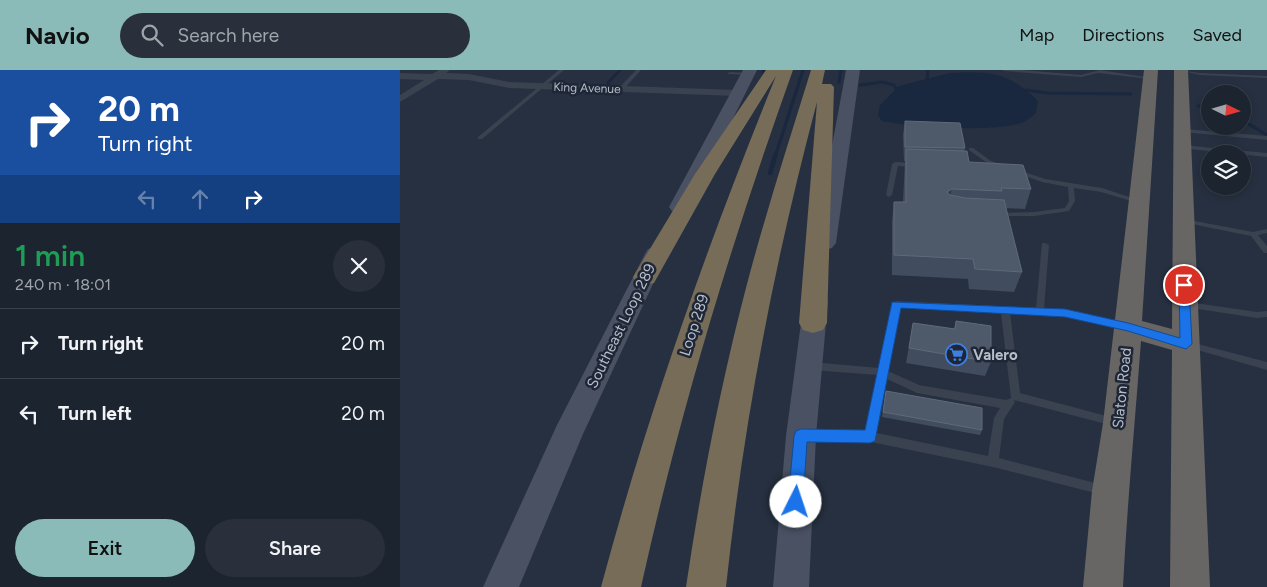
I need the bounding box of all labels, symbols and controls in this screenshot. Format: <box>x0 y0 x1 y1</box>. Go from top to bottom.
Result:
search box <box>120 13 470 58</box>
text: Navio <box>25 21 90 50</box>
icon: search <box>138 21 166 49</box>
text: Search here <box>178 24 279 47</box>
text: Map <box>1019 24 1054 46</box>
text: Directions <box>1082 24 1164 46</box>
text: Saved <box>1192 24 1242 46</box>
street label: King Avenue <box>553 80 621 96</box>
north arrow <box>1201 85 1251 135</box>
map controls <box>1201 85 1251 195</box>
text: 20 m <box>98 88 180 130</box>
icon: right <box>15 90 80 155</box>
text: Turn right <box>98 130 193 157</box>
button: layers <box>1201 145 1251 195</box>
icon: left <box>133 185 161 213</box>
icon: ahead <box>186 185 214 213</box>
icon: right <box>239 185 267 213</box>
text: 1 min <box>15 237 85 274</box>
button: close <box>333 240 385 292</box>
street label: Southeast Loop 289 <box>583 261 659 391</box>
pin <box>1163 264 1205 306</box>
icon: arrive <box>1170 271 1198 299</box>
text: 240 m · 18:01 <box>15 275 111 294</box>
street label: Loop 289 <box>676 292 712 358</box>
icon: right <box>15 330 43 358</box>
text: Turn right <box>58 332 144 355</box>
text: 20 m <box>341 332 385 355</box>
supermarket icon: Valero <box>945 343 969 367</box>
place label: Valero <box>973 346 1018 364</box>
street label: Slaton Road <box>1109 347 1135 429</box>
icon: left <box>15 400 43 428</box>
text: Turn left <box>58 402 132 425</box>
text: 20 m <box>341 402 385 425</box>
position arrow <box>769 475 821 527</box>
button: Exit <box>15 519 195 577</box>
button: Share <box>205 519 385 577</box>

